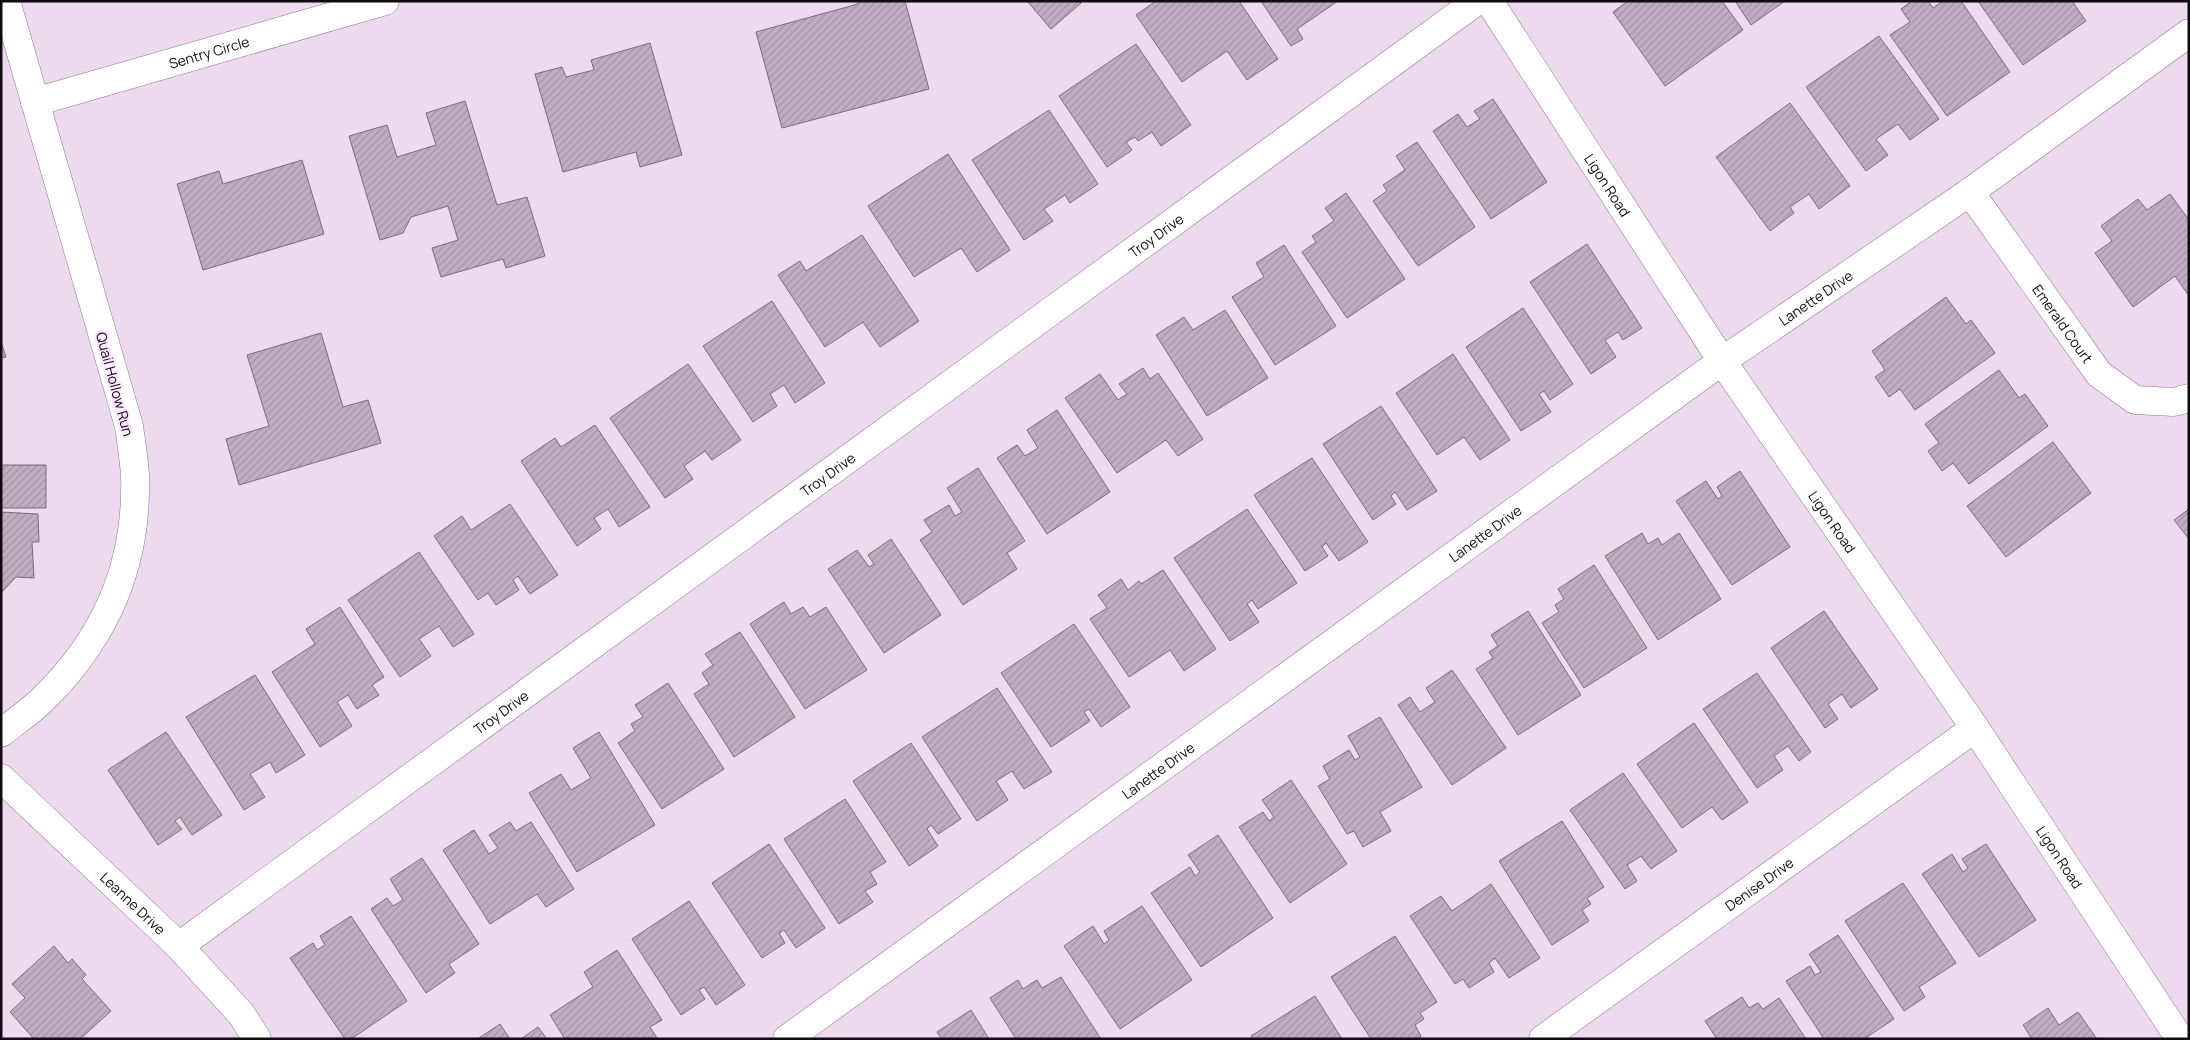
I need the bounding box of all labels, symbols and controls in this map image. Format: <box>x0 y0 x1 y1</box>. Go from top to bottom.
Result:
street label: Sentry Circle <box>166 31 251 72</box>
street label: Ligon Road <box>1581 150 1635 220</box>
street label: Troy Drive <box>1124 209 1187 261</box>
street label: Lanette Drive <box>1775 265 1856 329</box>
street label: Emerald Court <box>2029 280 2098 367</box>
street label: Quail Hollow Run <box>92 330 138 438</box>
street label: Troy Drive <box>796 448 859 500</box>
street label: Ligon Road <box>1805 487 1861 556</box>
street label: Lanette Drive <box>1445 500 1525 566</box>
street label: Troy Drive <box>469 685 532 738</box>
street label: Lanette Drive <box>1118 737 1198 803</box>
street label: Ligon Road <box>2032 822 2088 892</box>
street label: Denise Drive <box>1721 852 1797 915</box>
street label: Leanne Drive <box>97 867 170 938</box>

